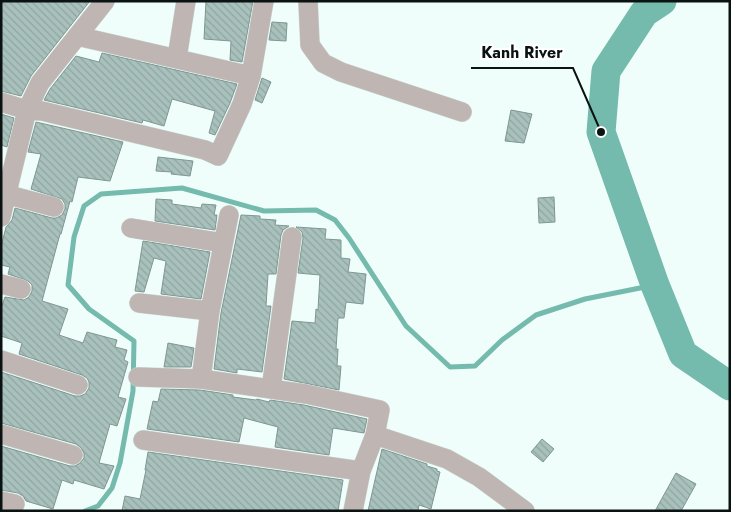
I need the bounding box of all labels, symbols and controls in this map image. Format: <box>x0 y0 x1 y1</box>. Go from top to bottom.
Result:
callout: Kanh River <box>471 37 573 68</box>
text: Kanh River <box>481 41 563 64</box>

